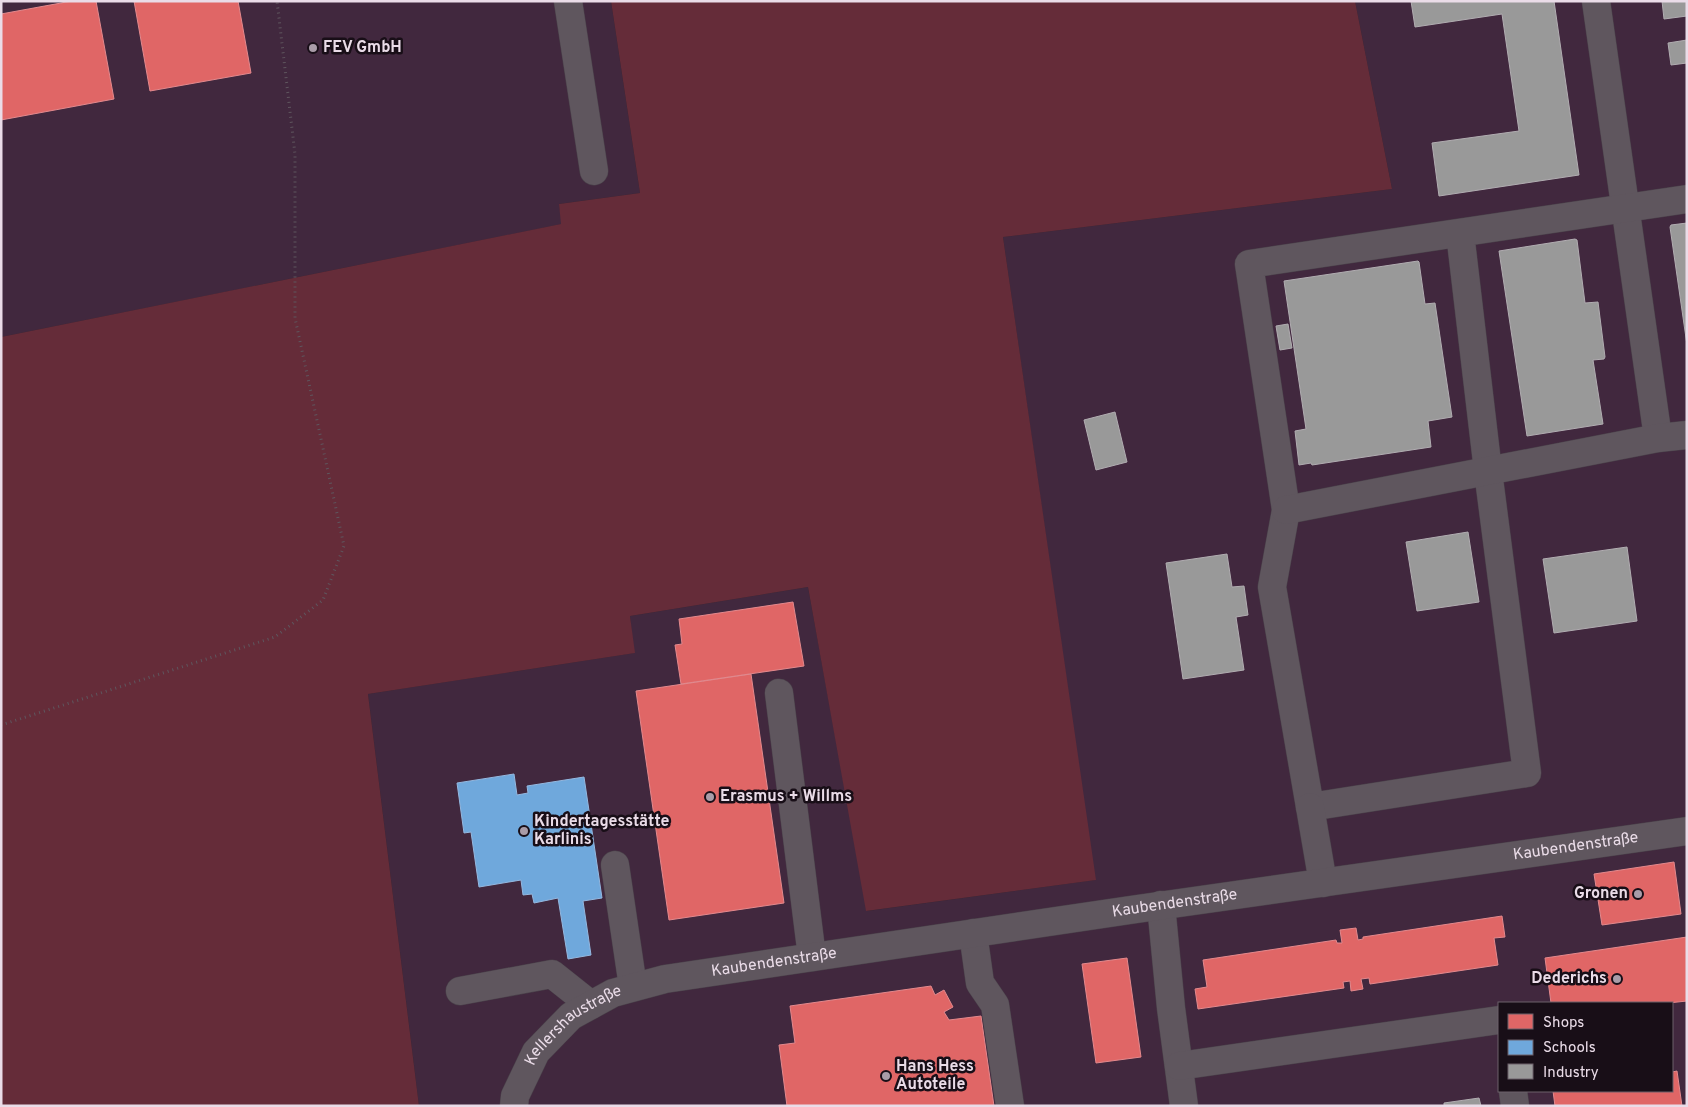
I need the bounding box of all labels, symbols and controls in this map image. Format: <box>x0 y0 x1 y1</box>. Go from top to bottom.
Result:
place label: FEV GmbH <box>323 38 402 58</box>
marker: FEV GmbH <box>307 42 319 54</box>
place label: Erasmus + Willms <box>720 787 852 807</box>
marker: Erasmus + Willms <box>704 791 716 803</box>
place label: Kindertagesstätte Karlinis <box>534 812 670 850</box>
marker: Kindertagesstätte Karlinis <box>518 825 530 837</box>
street label: Kaubendenstraße <box>1512 828 1640 866</box>
place label: Gronen <box>1574 884 1628 904</box>
street label: Kaubendenstraße <box>1111 885 1239 923</box>
marker: Gronen <box>1632 888 1644 900</box>
street label: Kaubendenstraße <box>710 944 838 982</box>
place label: Dederichs <box>1531 969 1607 989</box>
marker: Dederichs <box>1611 973 1623 985</box>
street label: Kellershaustraße <box>521 981 624 1069</box>
legend <box>1498 1002 1673 1092</box>
text: Shops <box>1543 1014 1584 1033</box>
text: Schools <box>1543 1039 1596 1058</box>
place label: Hans Hess Autoteile <box>896 1057 974 1095</box>
text: Industry <box>1543 1064 1599 1083</box>
marker: Hans Hess Autoteile <box>880 1070 892 1082</box>

